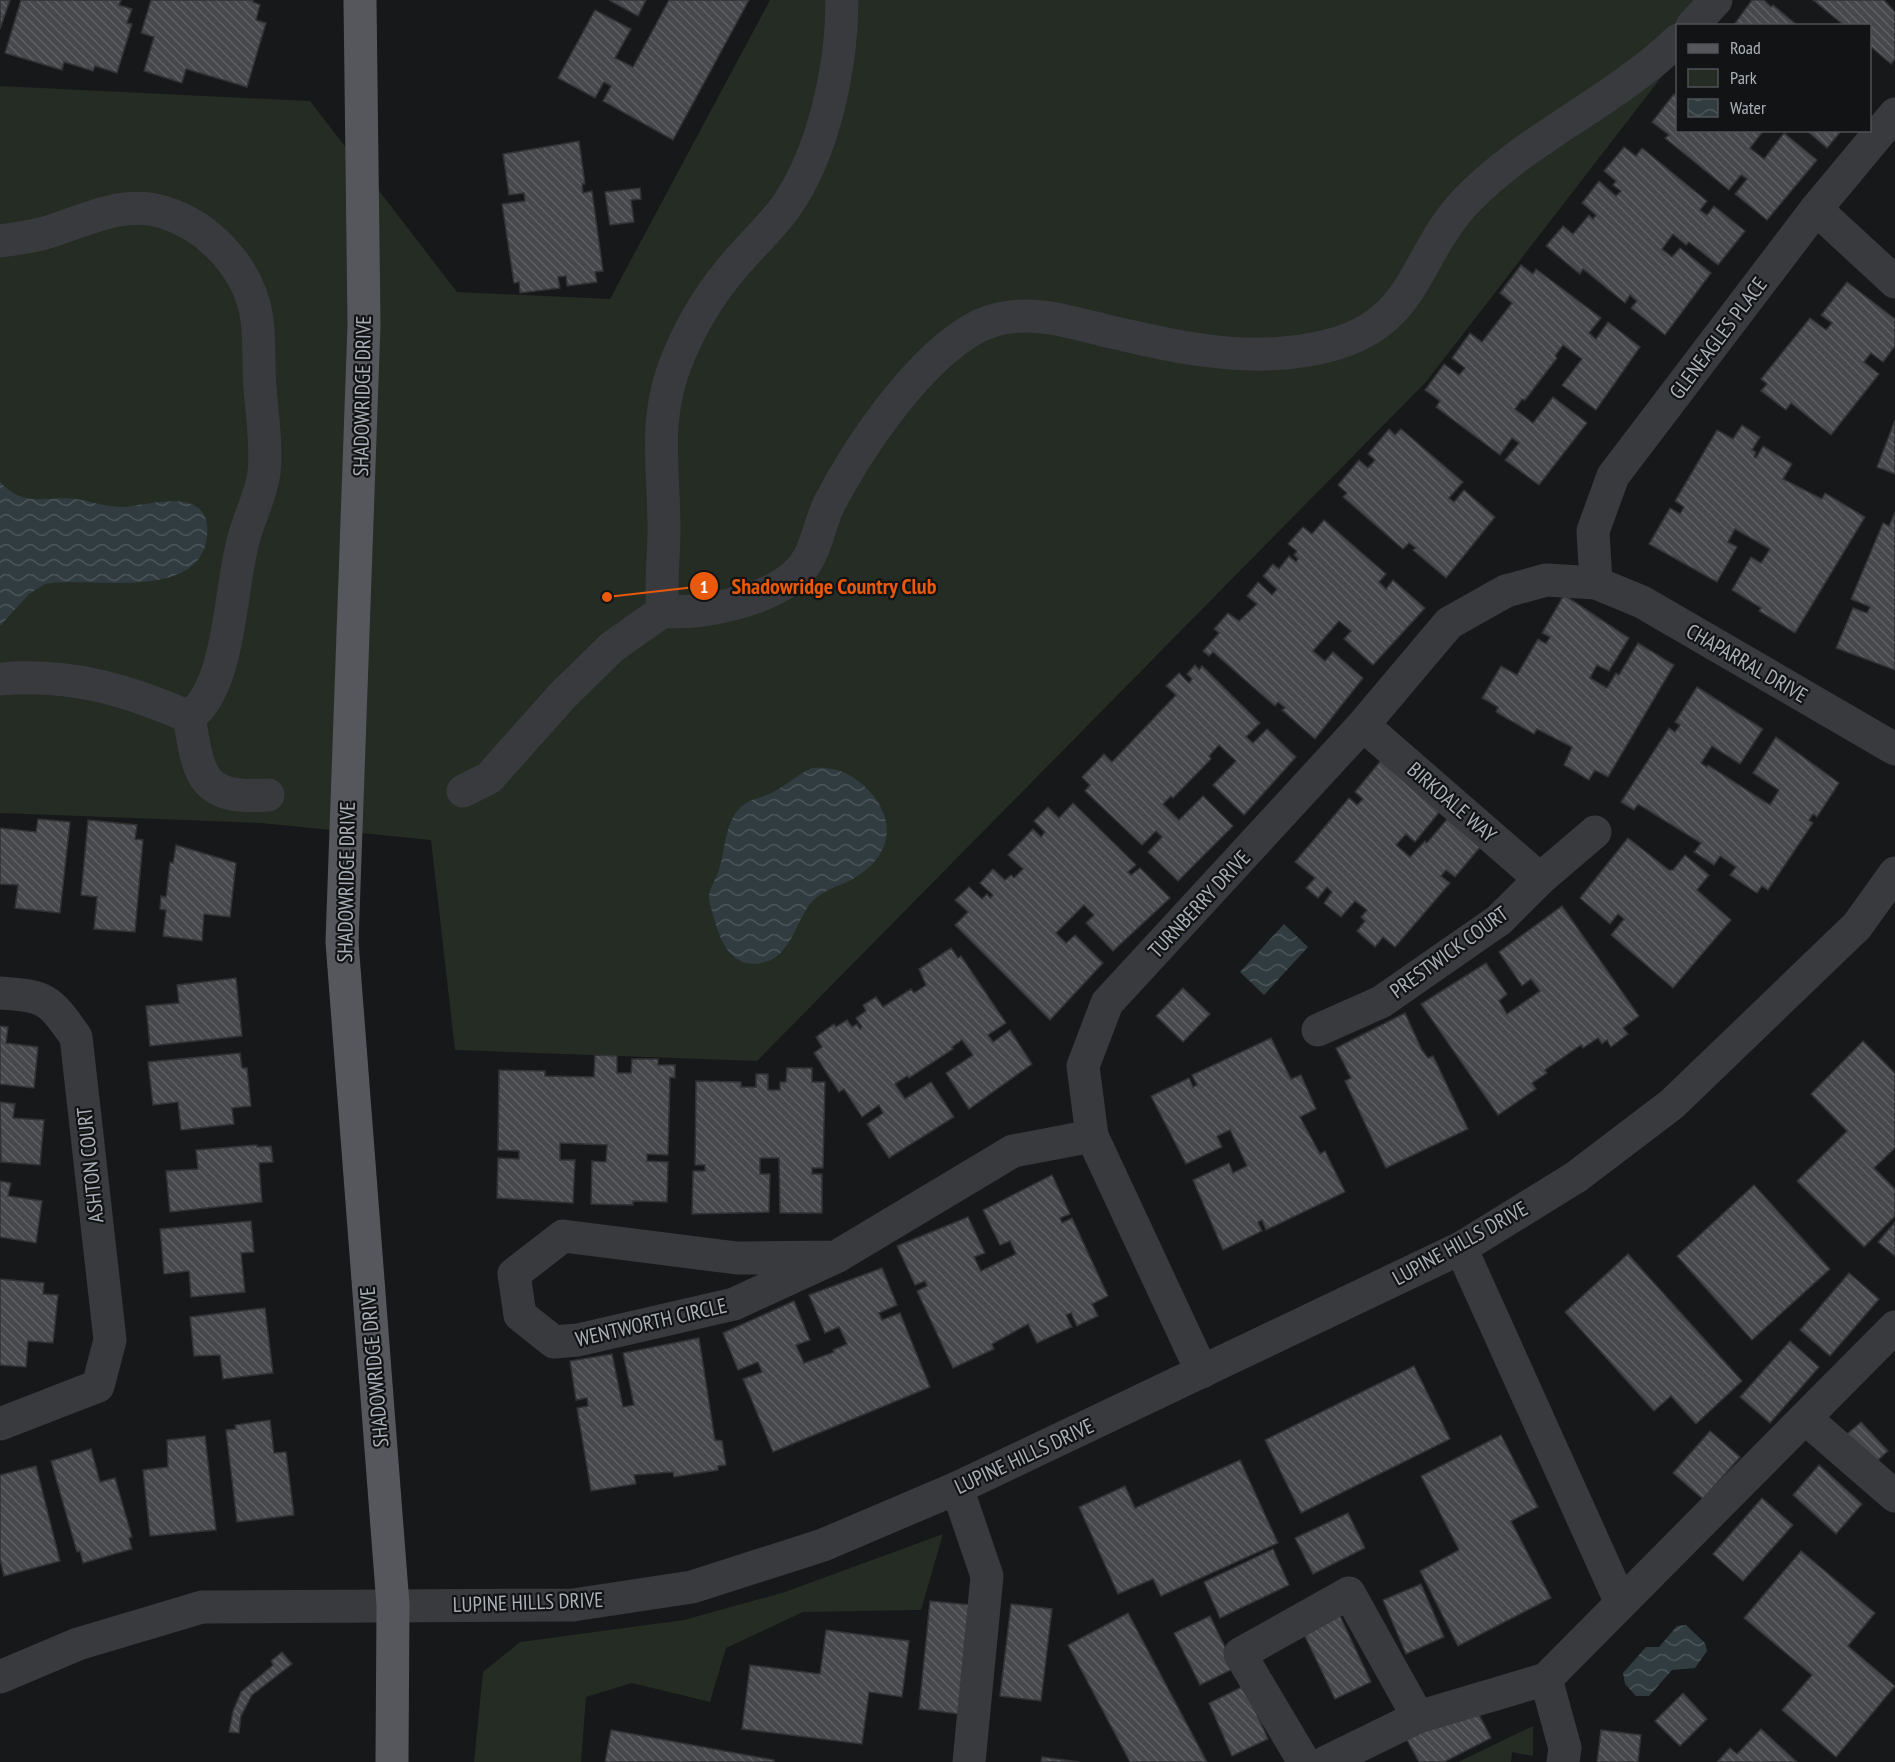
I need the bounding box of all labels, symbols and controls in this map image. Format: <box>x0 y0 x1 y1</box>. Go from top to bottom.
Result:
legend <box>1676 24 1871 132</box>
text: Road <box>1730 36 1761 59</box>
text: Park <box>1730 66 1757 89</box>
text: Water <box>1730 96 1766 119</box>
street label: GLENEAGLES PLACE <box>1663 272 1773 404</box>
street label: SHADOWRIDGE DRIVE <box>347 315 377 477</box>
callout: Shadowridge Country Club <box>689 566 949 606</box>
text: Shadowridge Country Club <box>732 572 937 600</box>
text: 1 <box>700 575 708 598</box>
street label: CHAPARRAL DRIVE <box>1681 617 1813 709</box>
street label: BIRKDALE WAY <box>1402 756 1502 848</box>
street label: SHADOWRIDGE DRIVE <box>331 801 361 963</box>
street label: TURNBERRY DRIVE <box>1142 844 1256 964</box>
street label: PRESTWICK COURT <box>1385 900 1514 1004</box>
street label: ASHTON COURT <box>70 1105 109 1224</box>
street label: LUPINE HILLS DRIVE <box>1388 1195 1532 1291</box>
street label: SHADOWRIDGE DRIVE <box>354 1286 394 1448</box>
street label: WENTWORTH CIRCLE <box>573 1291 729 1353</box>
street label: LUPINE HILLS DRIVE <box>950 1412 1098 1500</box>
street label: LUPINE HILLS DRIVE <box>452 1586 604 1618</box>

